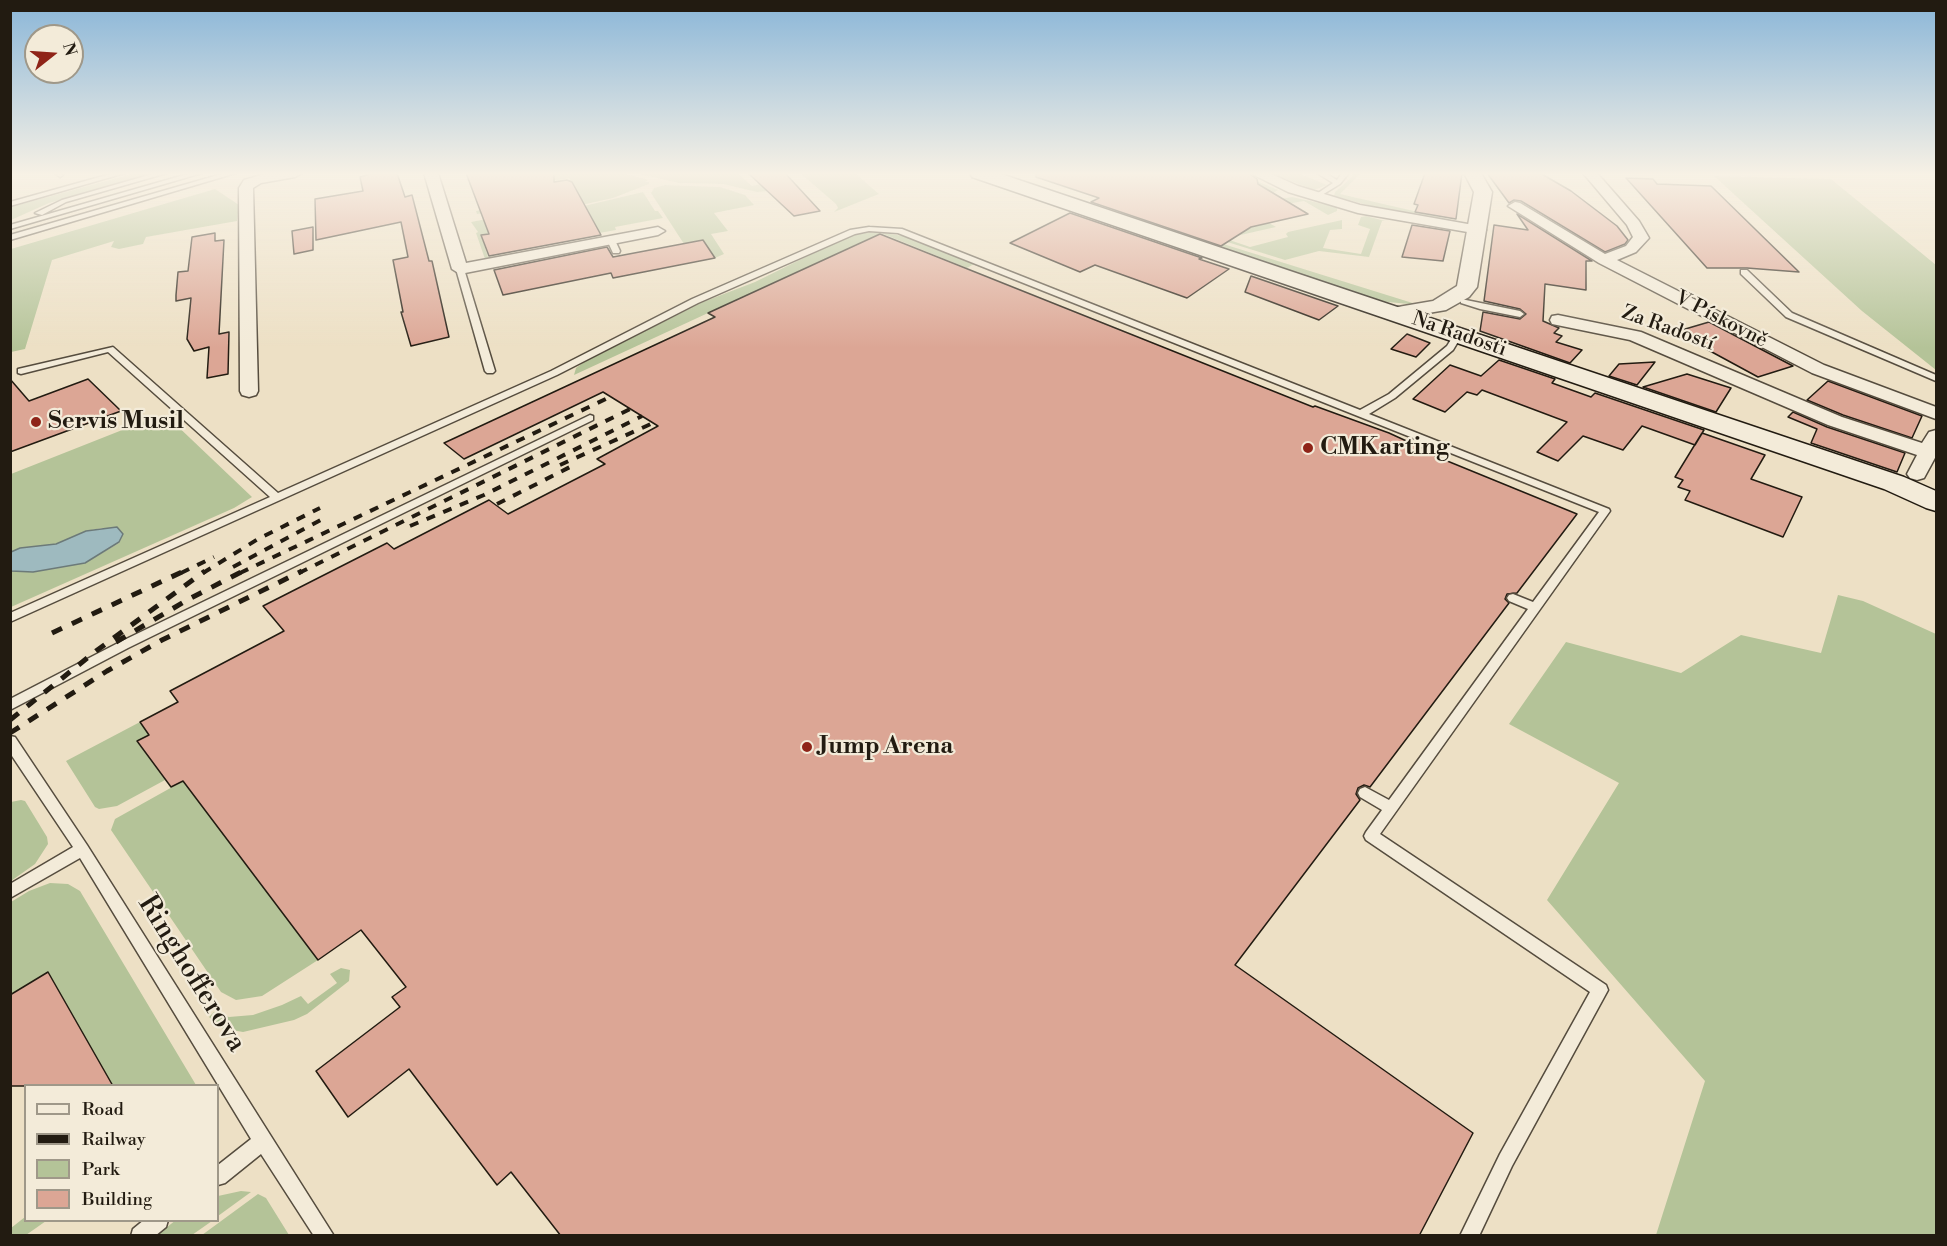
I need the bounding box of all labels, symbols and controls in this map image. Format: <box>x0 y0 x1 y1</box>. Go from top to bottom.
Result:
north arrow <box>24 24 84 84</box>
text: N <box>58 40 81 58</box>
street label: V Pískovně <box>1671 287 1771 353</box>
street label: Za Radostí <box>1618 301 1718 357</box>
street label: Na Radosti <box>1409 308 1509 362</box>
place label: Servis Musil <box>48 408 184 436</box>
marker: Servis Musil <box>29 415 43 429</box>
place label: CMKarting <box>1320 434 1449 462</box>
marker: CMKarting <box>1301 441 1315 455</box>
place label: Jump Arena <box>819 733 953 761</box>
marker: Jump Arena <box>800 740 814 754</box>
street label: Ringhofferova <box>129 889 253 1059</box>
legend <box>24 1084 219 1222</box>
text: Road <box>82 1098 124 1121</box>
text: Railway <box>82 1128 145 1151</box>
text: Park <box>82 1158 119 1181</box>
text: Building <box>82 1188 152 1211</box>

